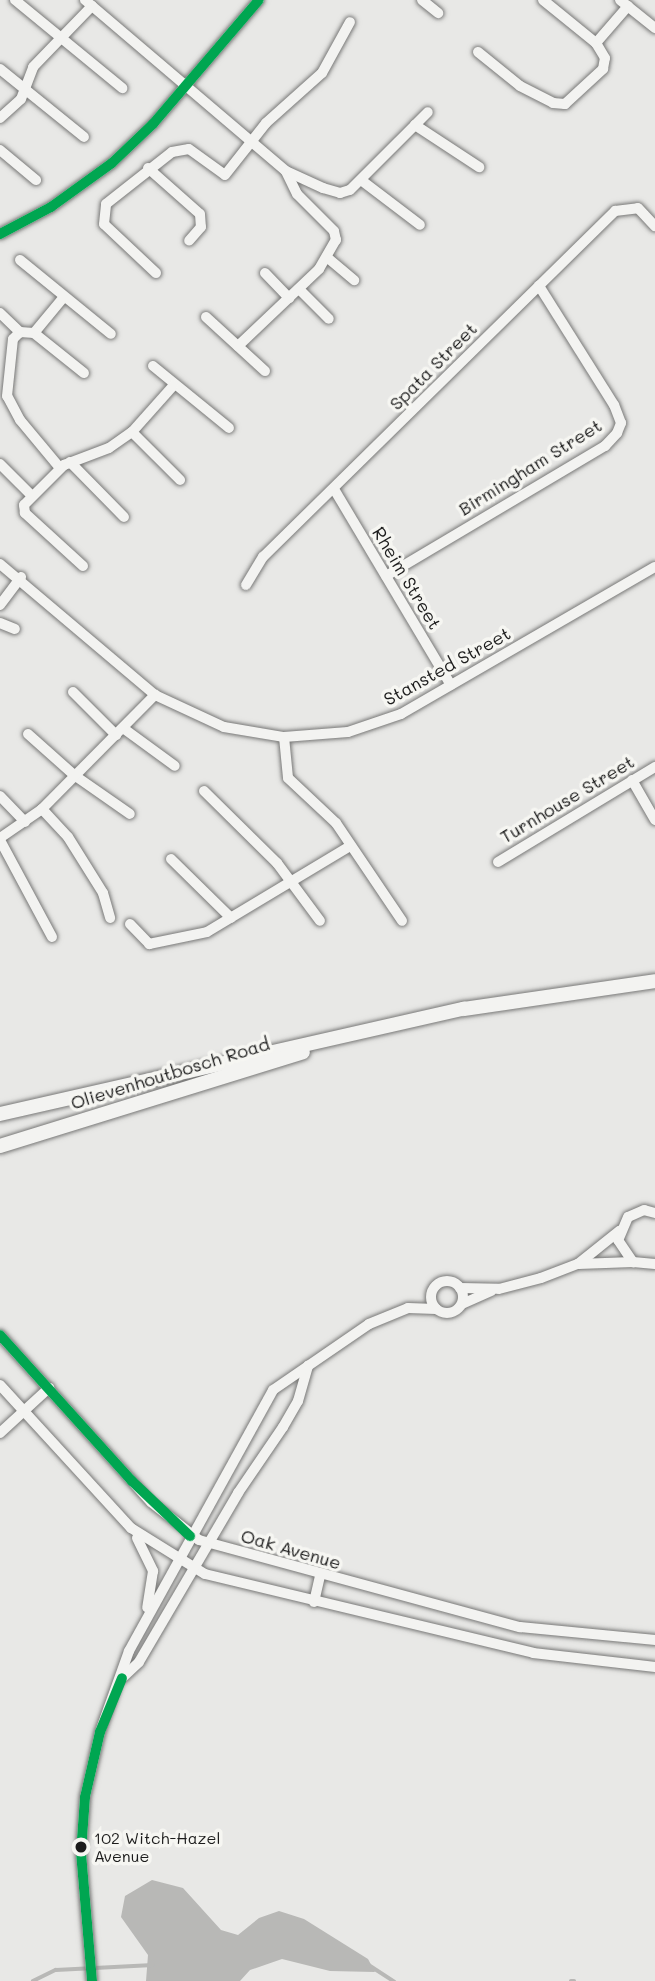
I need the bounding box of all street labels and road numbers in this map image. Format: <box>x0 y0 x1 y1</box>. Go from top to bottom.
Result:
street label: Spata Street <box>385 318 481 414</box>
street label: Birmingham Street <box>454 414 606 520</box>
street label: Rheim Street <box>368 523 446 633</box>
street label: Stansted Street <box>380 622 514 710</box>
street label: Turnhouse Street <box>496 750 638 848</box>
street label: Olievenhoutbosch Road <box>68 1032 272 1114</box>
street label: Oak Avenue <box>238 1524 344 1574</box>

